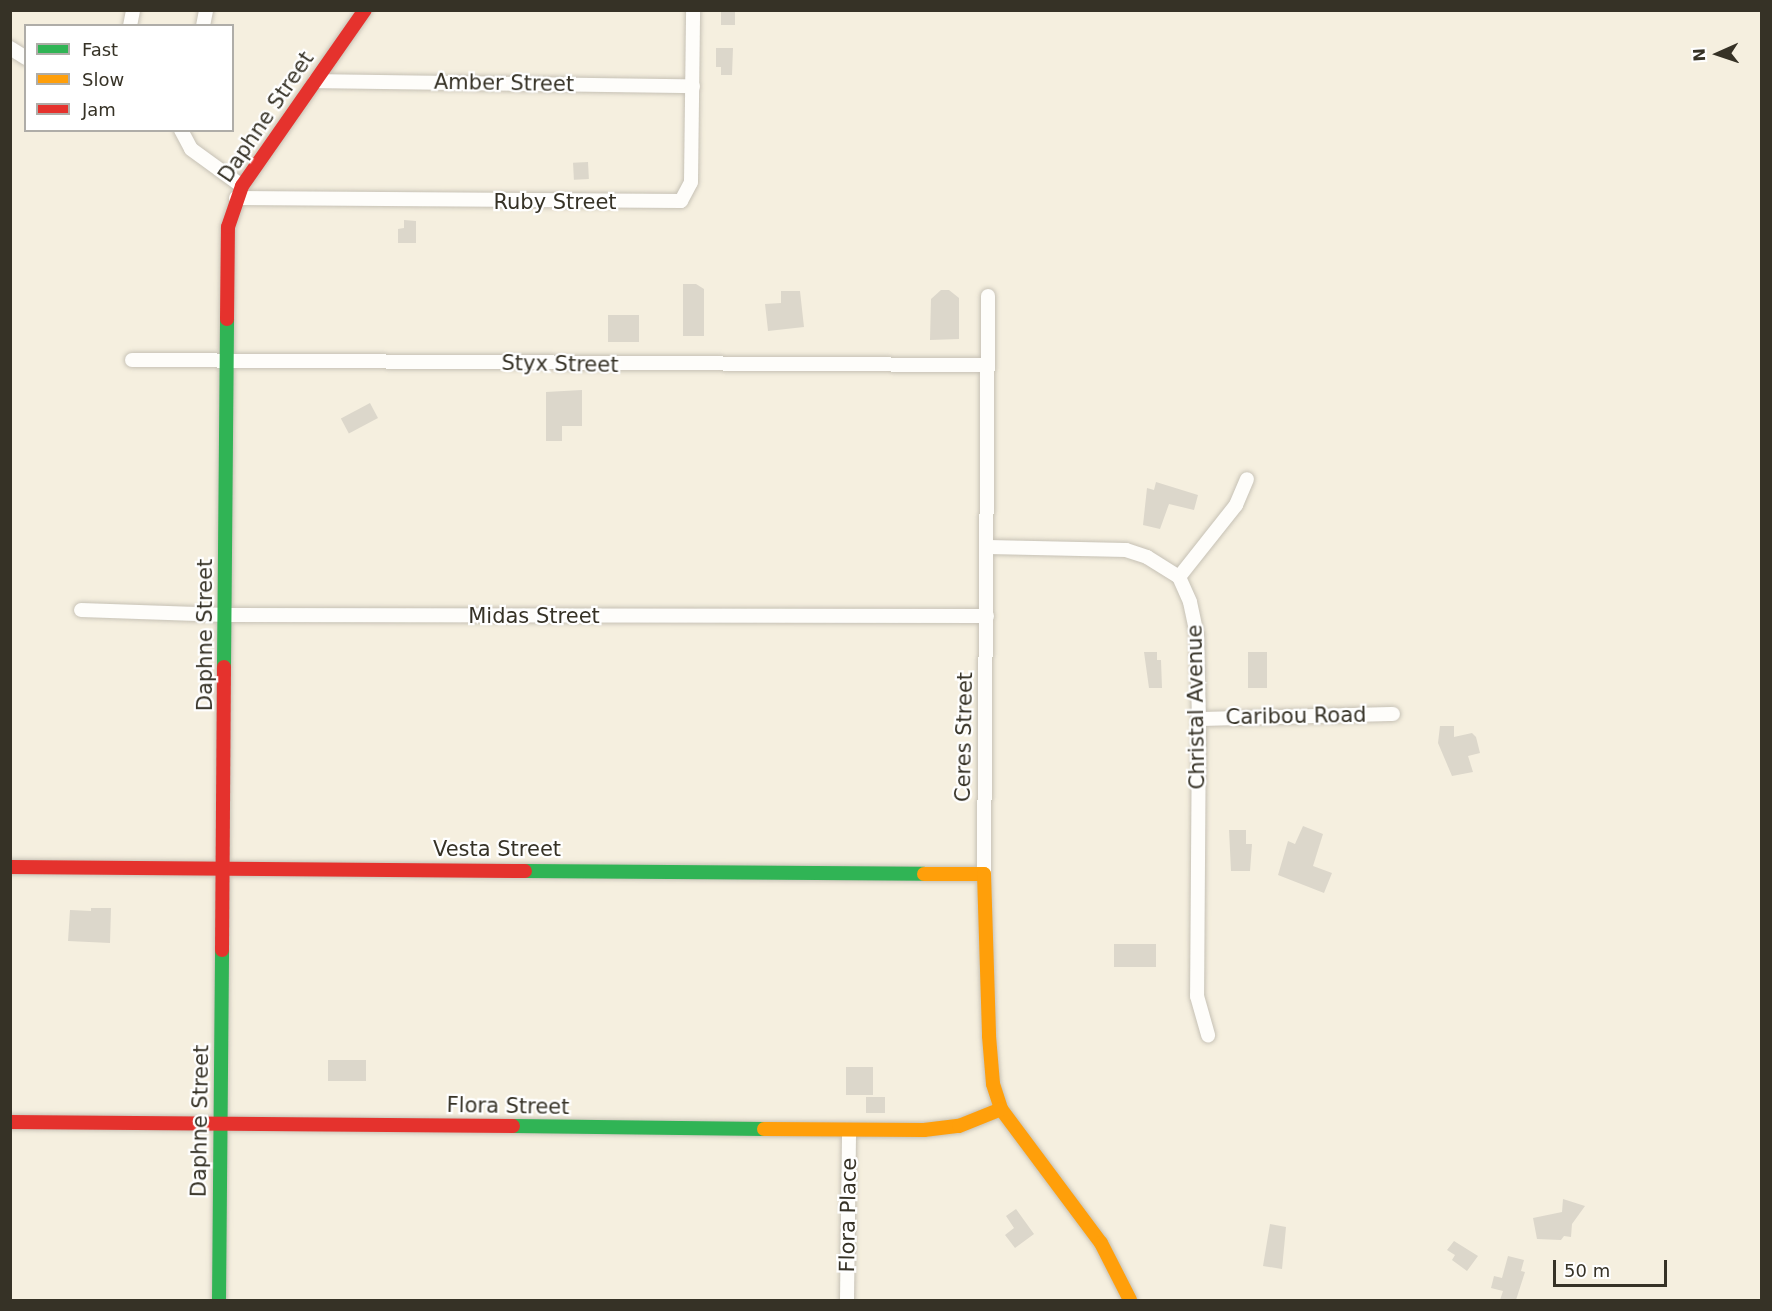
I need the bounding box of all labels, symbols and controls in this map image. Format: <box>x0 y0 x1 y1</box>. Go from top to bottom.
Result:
legend <box>24 24 234 132</box>
north arrow <box>1688 24 1748 84</box>
text: Fast <box>82 39 118 60</box>
street label: Daphne Street <box>213 47 319 187</box>
text: N <box>1690 48 1709 62</box>
text: Slow <box>82 69 124 90</box>
street label: Amber Street <box>434 69 574 97</box>
text: Jam <box>82 99 116 120</box>
street label: Ruby Street <box>493 189 617 215</box>
street label: Styx Street <box>501 350 619 378</box>
street label: Daphne Street <box>192 559 218 711</box>
street label: Midas Street <box>468 603 600 629</box>
street label: Christal Avenue <box>1182 624 1210 790</box>
street label: Ceres Street <box>950 672 978 802</box>
street label: Caribou Road <box>1225 702 1367 730</box>
street label: Vesta Street <box>433 836 561 862</box>
street label: Daphne Street <box>186 1045 214 1197</box>
street label: Flora Street <box>446 1092 570 1120</box>
street label: Flora Place <box>834 1157 862 1273</box>
scale bar <box>1556 1248 1670 1286</box>
text: 50 m <box>1564 1260 1610 1281</box>

